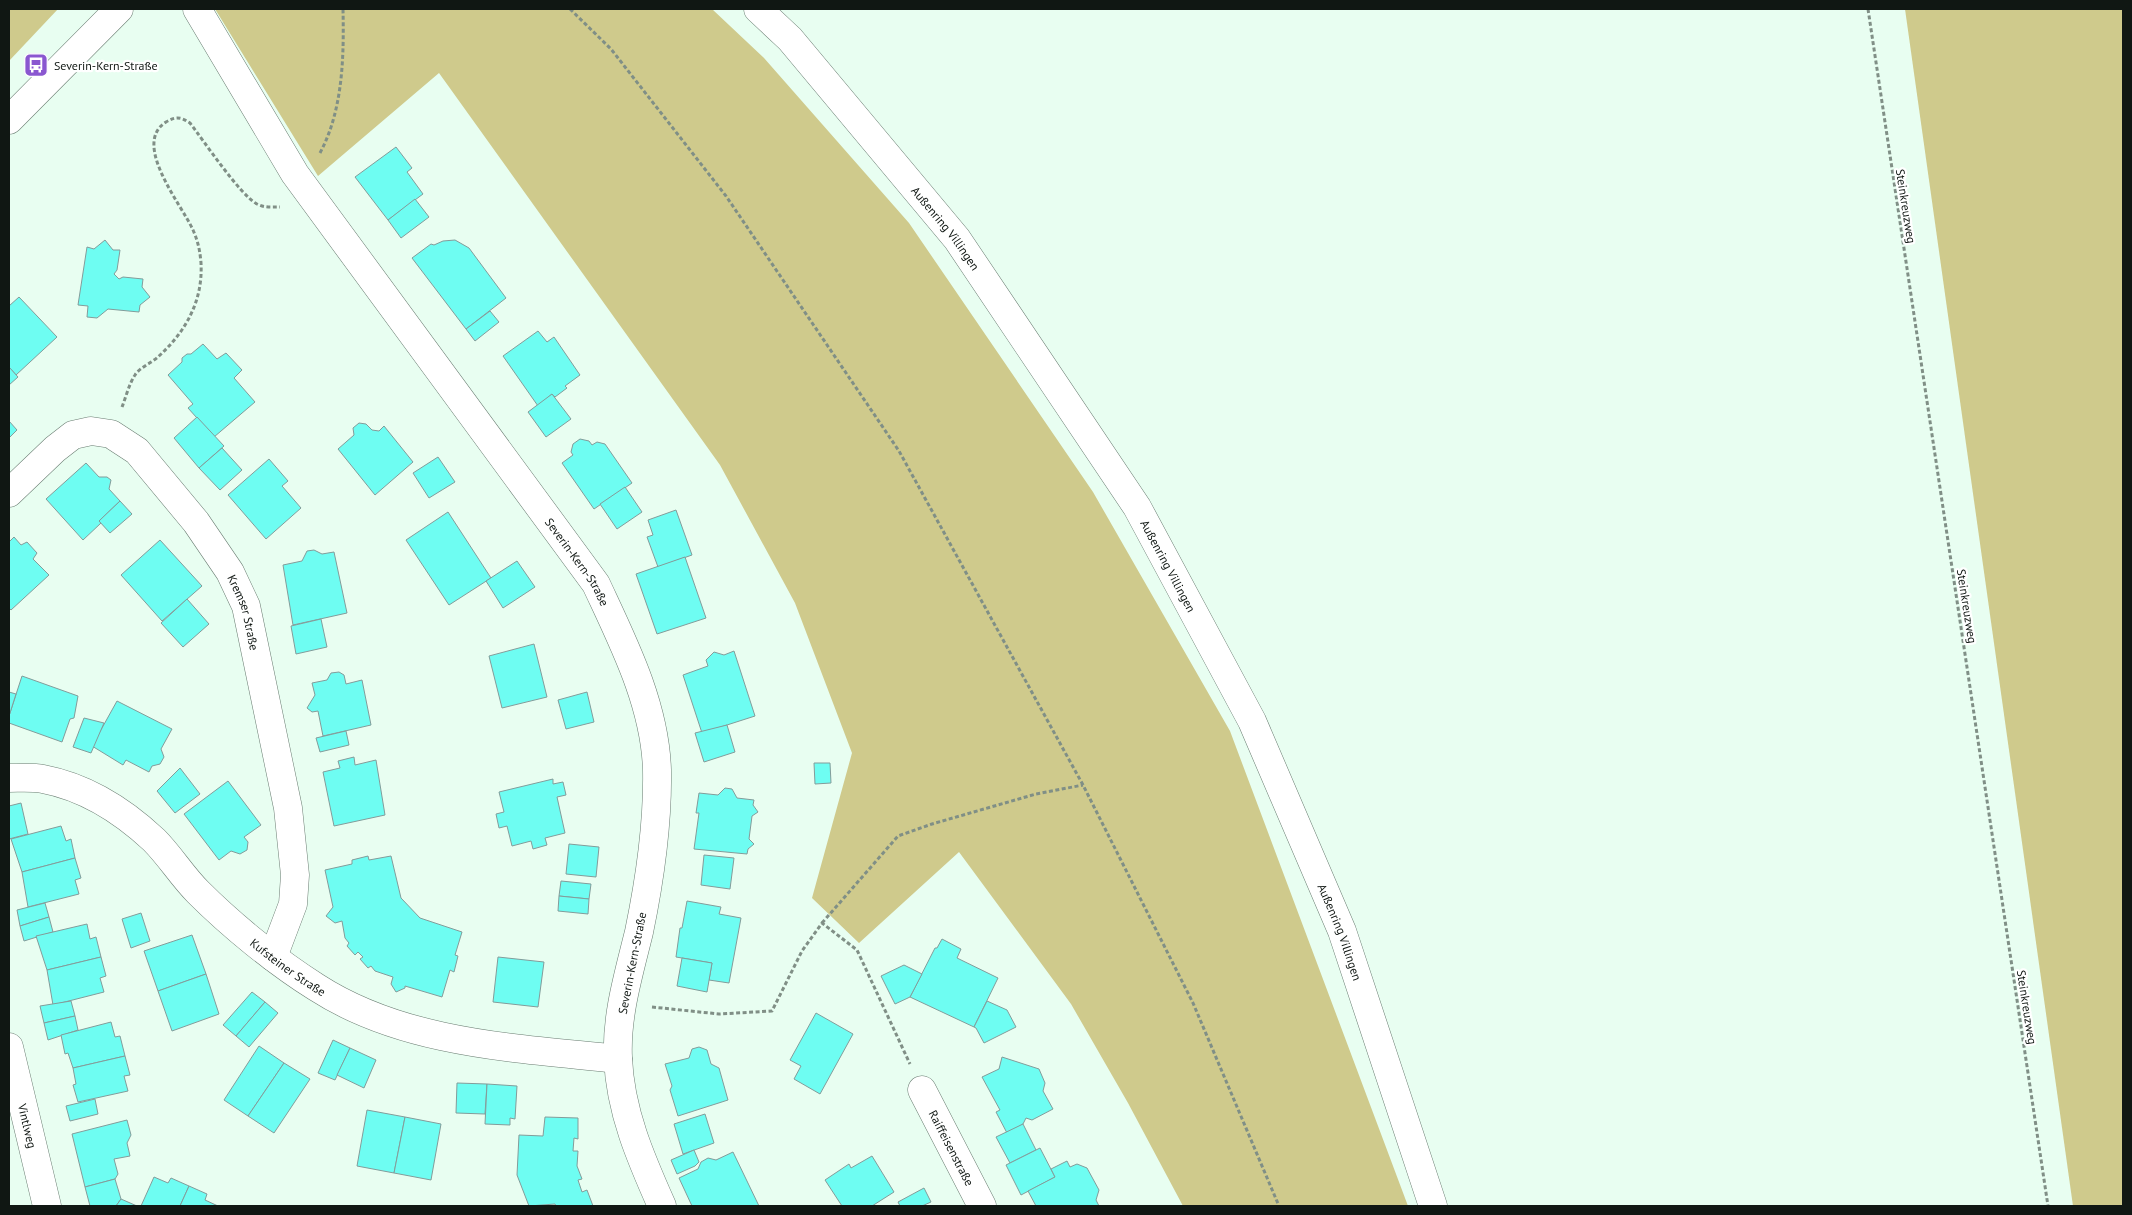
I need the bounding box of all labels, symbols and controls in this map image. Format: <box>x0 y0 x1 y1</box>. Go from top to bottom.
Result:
bus stop icon: Severin-Kern-Straße <box>23 52 49 78</box>
place label: Severin-Kern-Straße <box>54 58 158 73</box>
street label: Steinkreuzweg <box>1893 168 1919 244</box>
street label: Außenring Villingen <box>909 183 983 273</box>
street label: Severin-Kern-Straße <box>542 515 613 608</box>
street label: Außenring Villingen <box>1138 517 1199 614</box>
street label: Steinkreuzweg <box>1954 568 1980 644</box>
street label: Kremser Straße <box>225 572 263 652</box>
street label: Außenring Villingen <box>1315 881 1365 982</box>
street label: Severin-Kern-Straße <box>615 911 649 1015</box>
street label: Kufsteiner Straße <box>247 935 329 999</box>
street label: Steinkreuzweg <box>2014 969 2040 1045</box>
street label: Vintlweg <box>15 1101 40 1150</box>
street label: Raiffeisenstraße <box>926 1107 978 1188</box>

